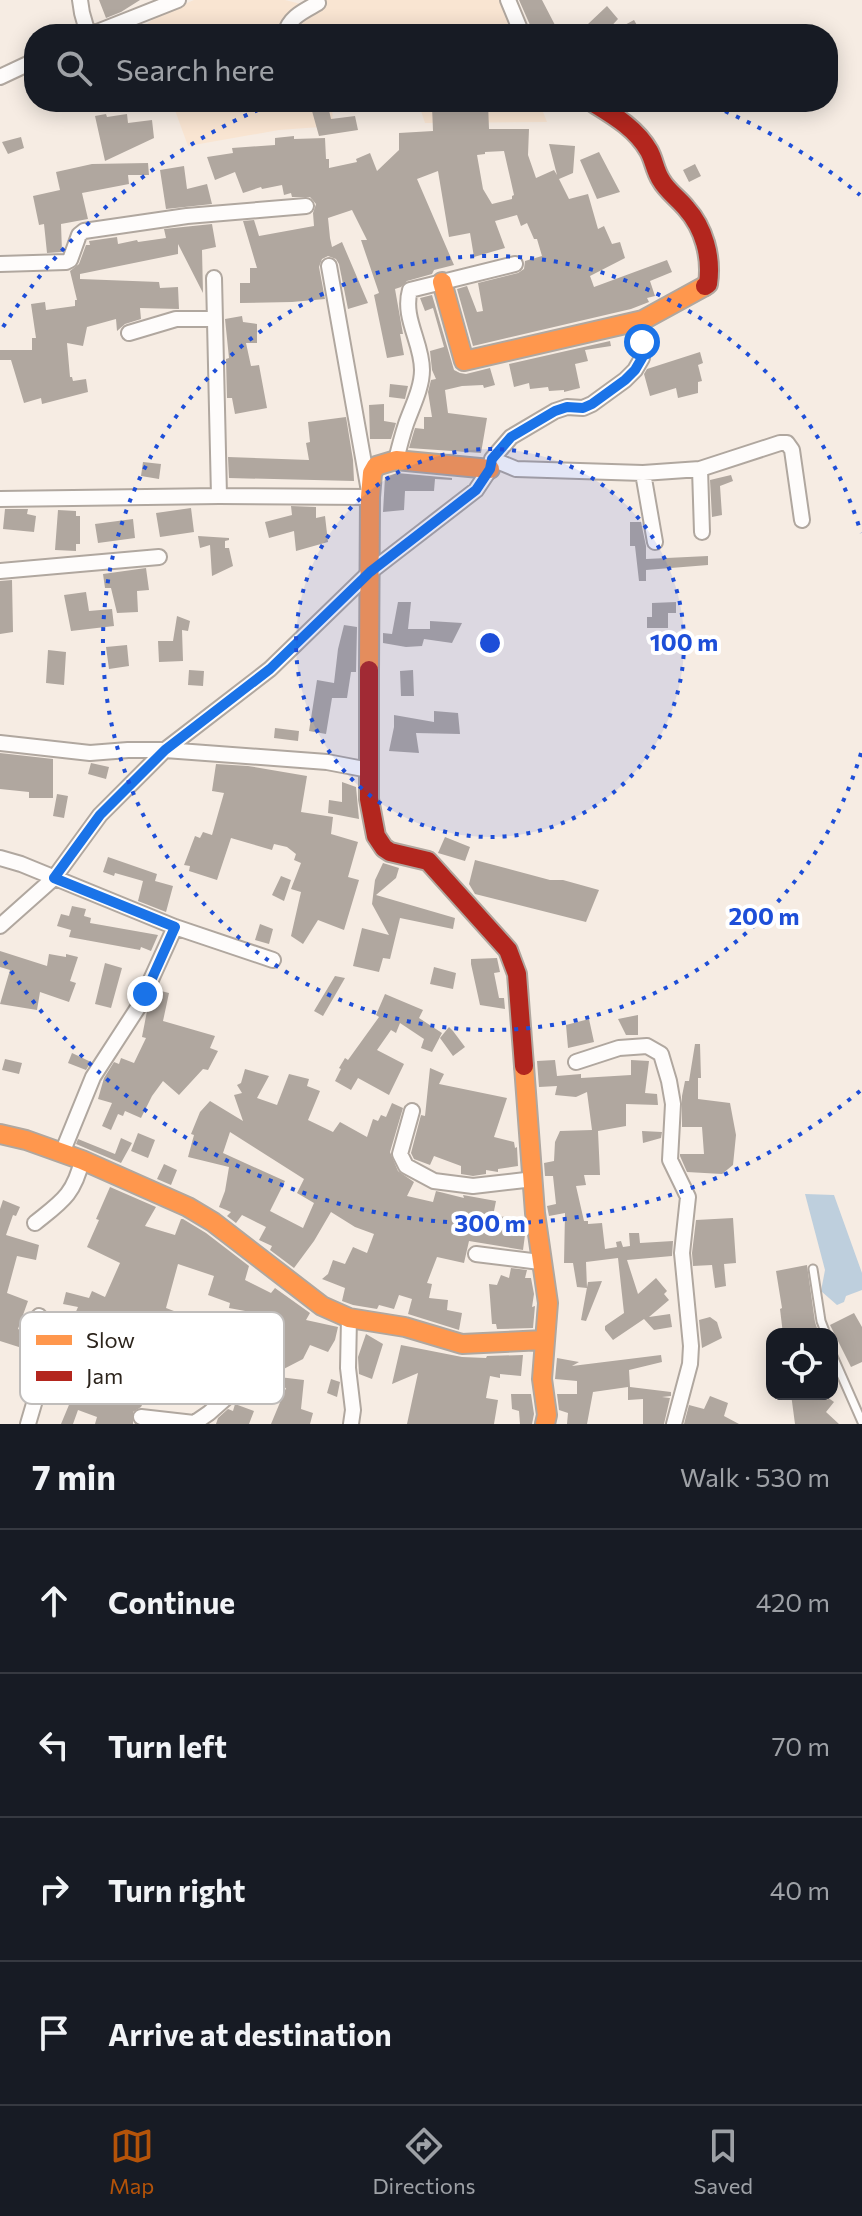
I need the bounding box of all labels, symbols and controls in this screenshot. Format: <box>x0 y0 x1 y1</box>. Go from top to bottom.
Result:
search box <box>24 24 838 112</box>
icon: search <box>52 46 96 90</box>
text: Search here <box>116 50 275 87</box>
route start <box>624 324 660 360</box>
text: 100 m <box>650 627 718 656</box>
centre of rings <box>476 629 504 657</box>
text: 200 m <box>729 901 799 930</box>
route end <box>127 976 163 1012</box>
text: 300 m <box>454 1208 526 1237</box>
legend <box>20 1312 284 1404</box>
text: Slow <box>86 1326 135 1353</box>
map controls <box>766 1328 838 1400</box>
button: locate <box>766 1328 838 1400</box>
text: Jam <box>86 1362 123 1389</box>
text: 7 min <box>32 1455 116 1497</box>
text: Walk · 530 m <box>680 1461 830 1492</box>
icon: ahead <box>32 1579 76 1623</box>
text: Continue <box>108 1583 235 1620</box>
text: 420 m <box>756 1586 830 1617</box>
icon: left <box>32 1723 76 1767</box>
text: Turn left <box>108 1727 227 1764</box>
text: 70 m <box>772 1730 830 1761</box>
icon: right <box>32 1867 76 1911</box>
text: Turn right <box>108 1871 245 1908</box>
text: 40 m <box>770 1874 830 1905</box>
icon: arrive <box>32 2011 76 2055</box>
text: Arrive at destination <box>108 2015 392 2052</box>
tab: Map <box>109 2124 154 2199</box>
tab: Directions <box>372 2124 476 2199</box>
tab: Saved <box>694 2124 753 2199</box>

